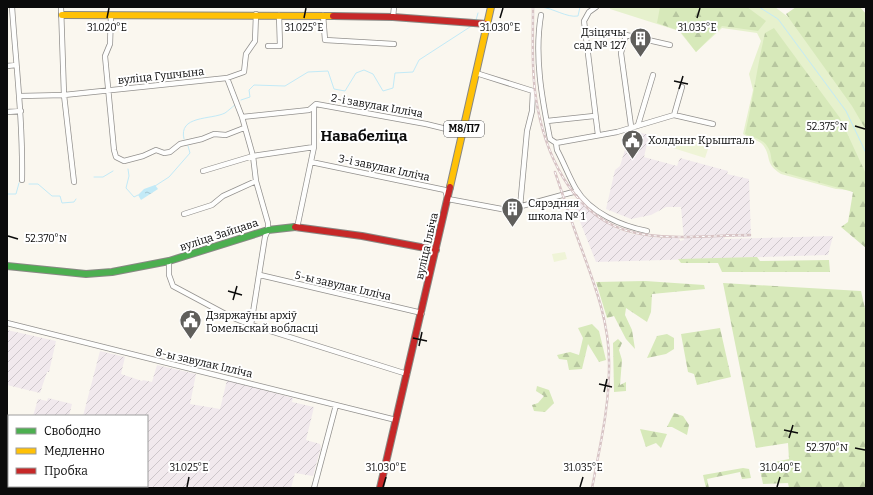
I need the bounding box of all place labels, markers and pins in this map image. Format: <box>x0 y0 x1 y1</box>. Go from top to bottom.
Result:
building icon: Дзіцячы сад № 127 <box>628 25 654 58</box>
place label: Дзіцячы сад № 127 <box>574 26 626 52</box>
public building icon: Холдынг Крышталь <box>619 127 645 160</box>
place label: Холдынг Крышталь <box>648 134 755 147</box>
building icon: Сярэдняя школа № 1 <box>500 196 526 229</box>
place label: Сярэдняя школа № 1 <box>528 197 586 223</box>
public building icon: Дзяржаўны архіў Гомельскай вобласці <box>177 308 203 341</box>
place label: Дзяржаўны архіў Гомельскай вобласці <box>206 309 319 335</box>

